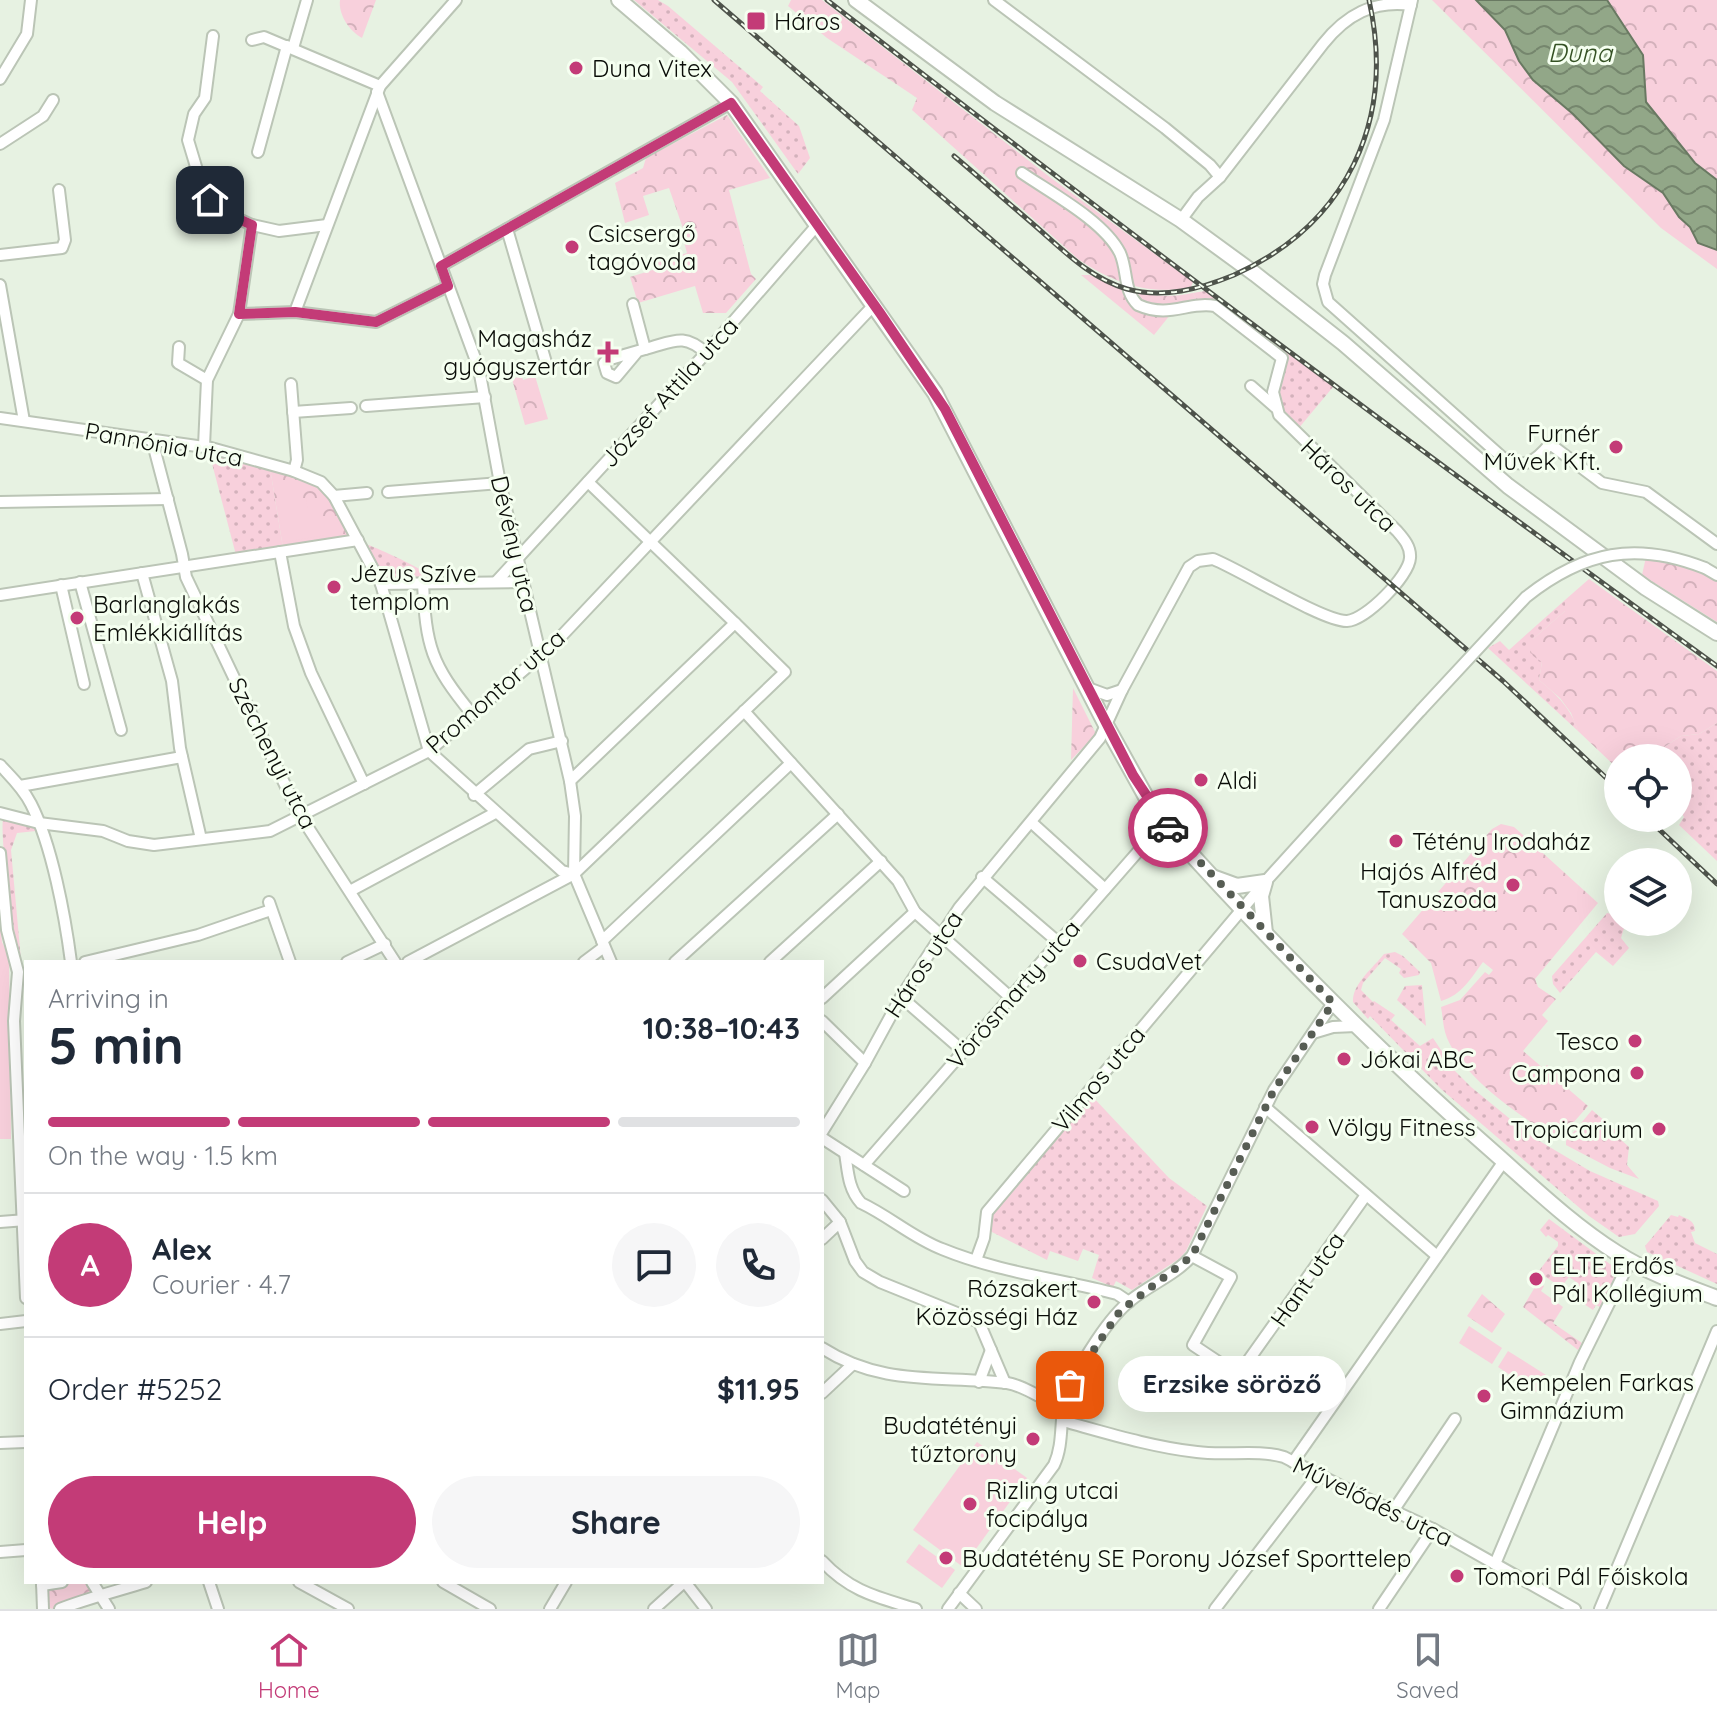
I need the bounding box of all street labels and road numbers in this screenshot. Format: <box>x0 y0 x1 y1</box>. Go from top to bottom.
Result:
street label: József Attila utca <box>594 311 744 473</box>
street label: Pannónia utca <box>83 415 245 473</box>
street label: Háros utca <box>1295 432 1403 538</box>
street label: Dévény utca <box>485 473 545 615</box>
street label: Promontor utca <box>419 622 571 760</box>
street label: Széchenyi utca <box>222 672 324 834</box>
street label: Háros utca <box>877 905 969 1023</box>
street label: Vörösmarty utca <box>940 913 1086 1075</box>
street label: Vilmos utca <box>1045 1020 1151 1138</box>
street label: Hant utca <box>1263 1226 1351 1332</box>
street label: Művelődés utca <box>1288 1449 1458 1553</box>

